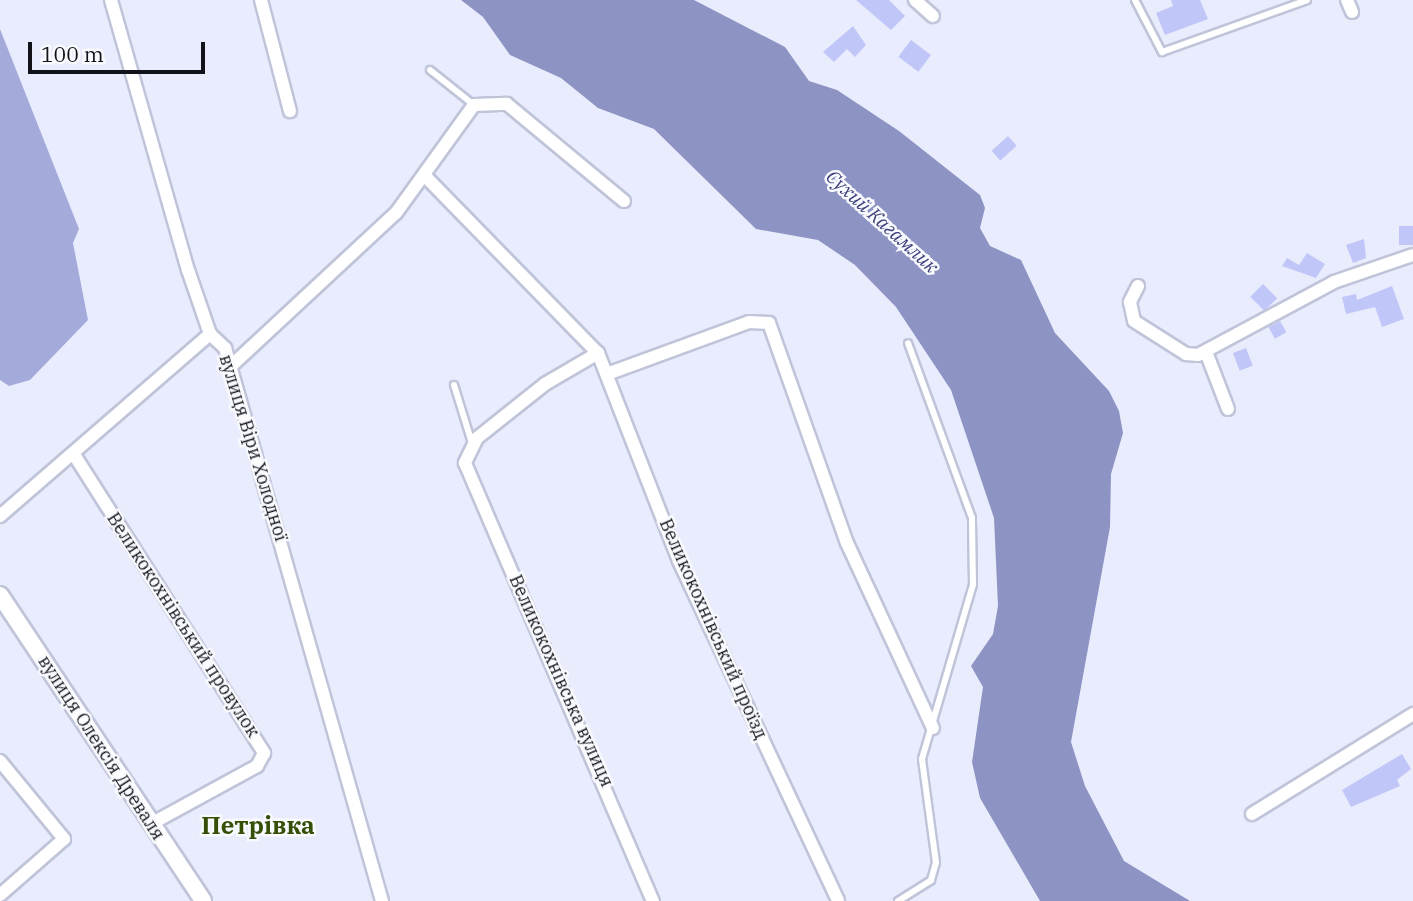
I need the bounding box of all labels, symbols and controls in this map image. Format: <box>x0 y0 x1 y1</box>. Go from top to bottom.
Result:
scale bar <box>32 28 208 72</box>
text: 100 m <box>41 40 104 68</box>
water label: Сухий Кагамлик <box>821 166 943 278</box>
street label: вулиця Віри Холодної <box>214 352 292 544</box>
street label: Великокохнівський провулок <box>102 509 264 741</box>
street label: Великокохнівський проїзд <box>655 515 771 743</box>
street label: Великокохнівська вулиця <box>504 571 618 791</box>
street label: вулиця Олексія Древаля <box>33 652 169 844</box>
district label: Петрівка <box>201 812 315 840</box>

